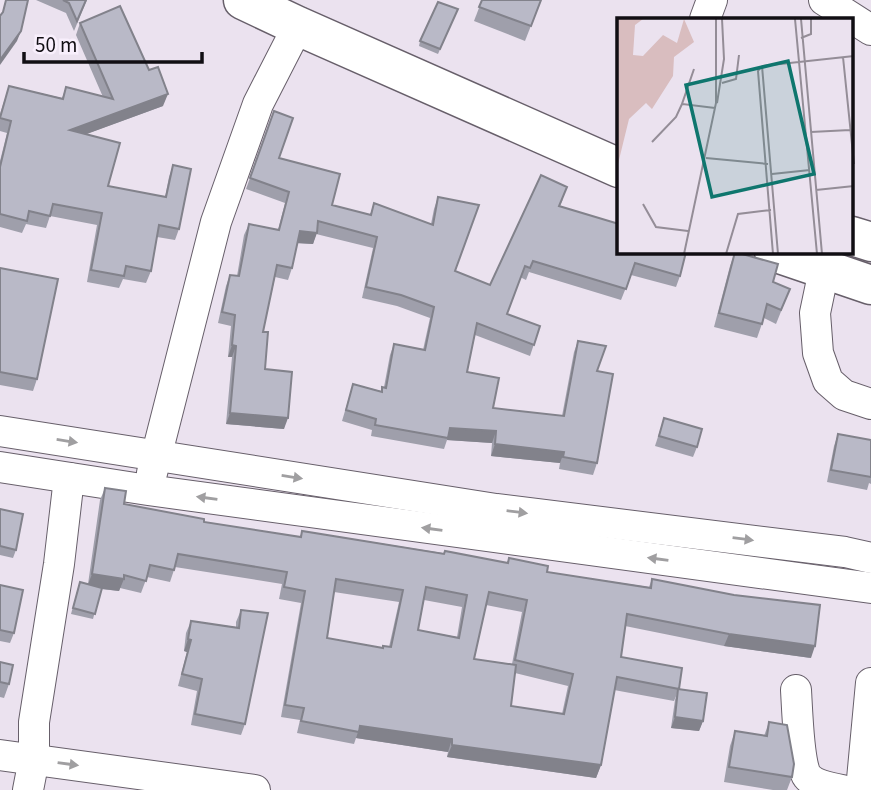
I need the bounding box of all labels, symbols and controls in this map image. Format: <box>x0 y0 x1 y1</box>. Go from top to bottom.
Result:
inset map <box>617 18 854 254</box>
scale bar <box>24 21 203 65</box>
text: 50 m <box>35 30 77 60</box>
one-way arrow <box>57 436 79 447</box>
one-way arrow <box>281 472 303 483</box>
one-way arrow <box>196 493 218 504</box>
one-way arrow <box>506 506 528 517</box>
one-way arrow <box>421 523 443 534</box>
one-way arrow <box>732 534 754 545</box>
one-way arrow <box>647 554 669 565</box>
one-way arrow <box>57 759 79 770</box>

